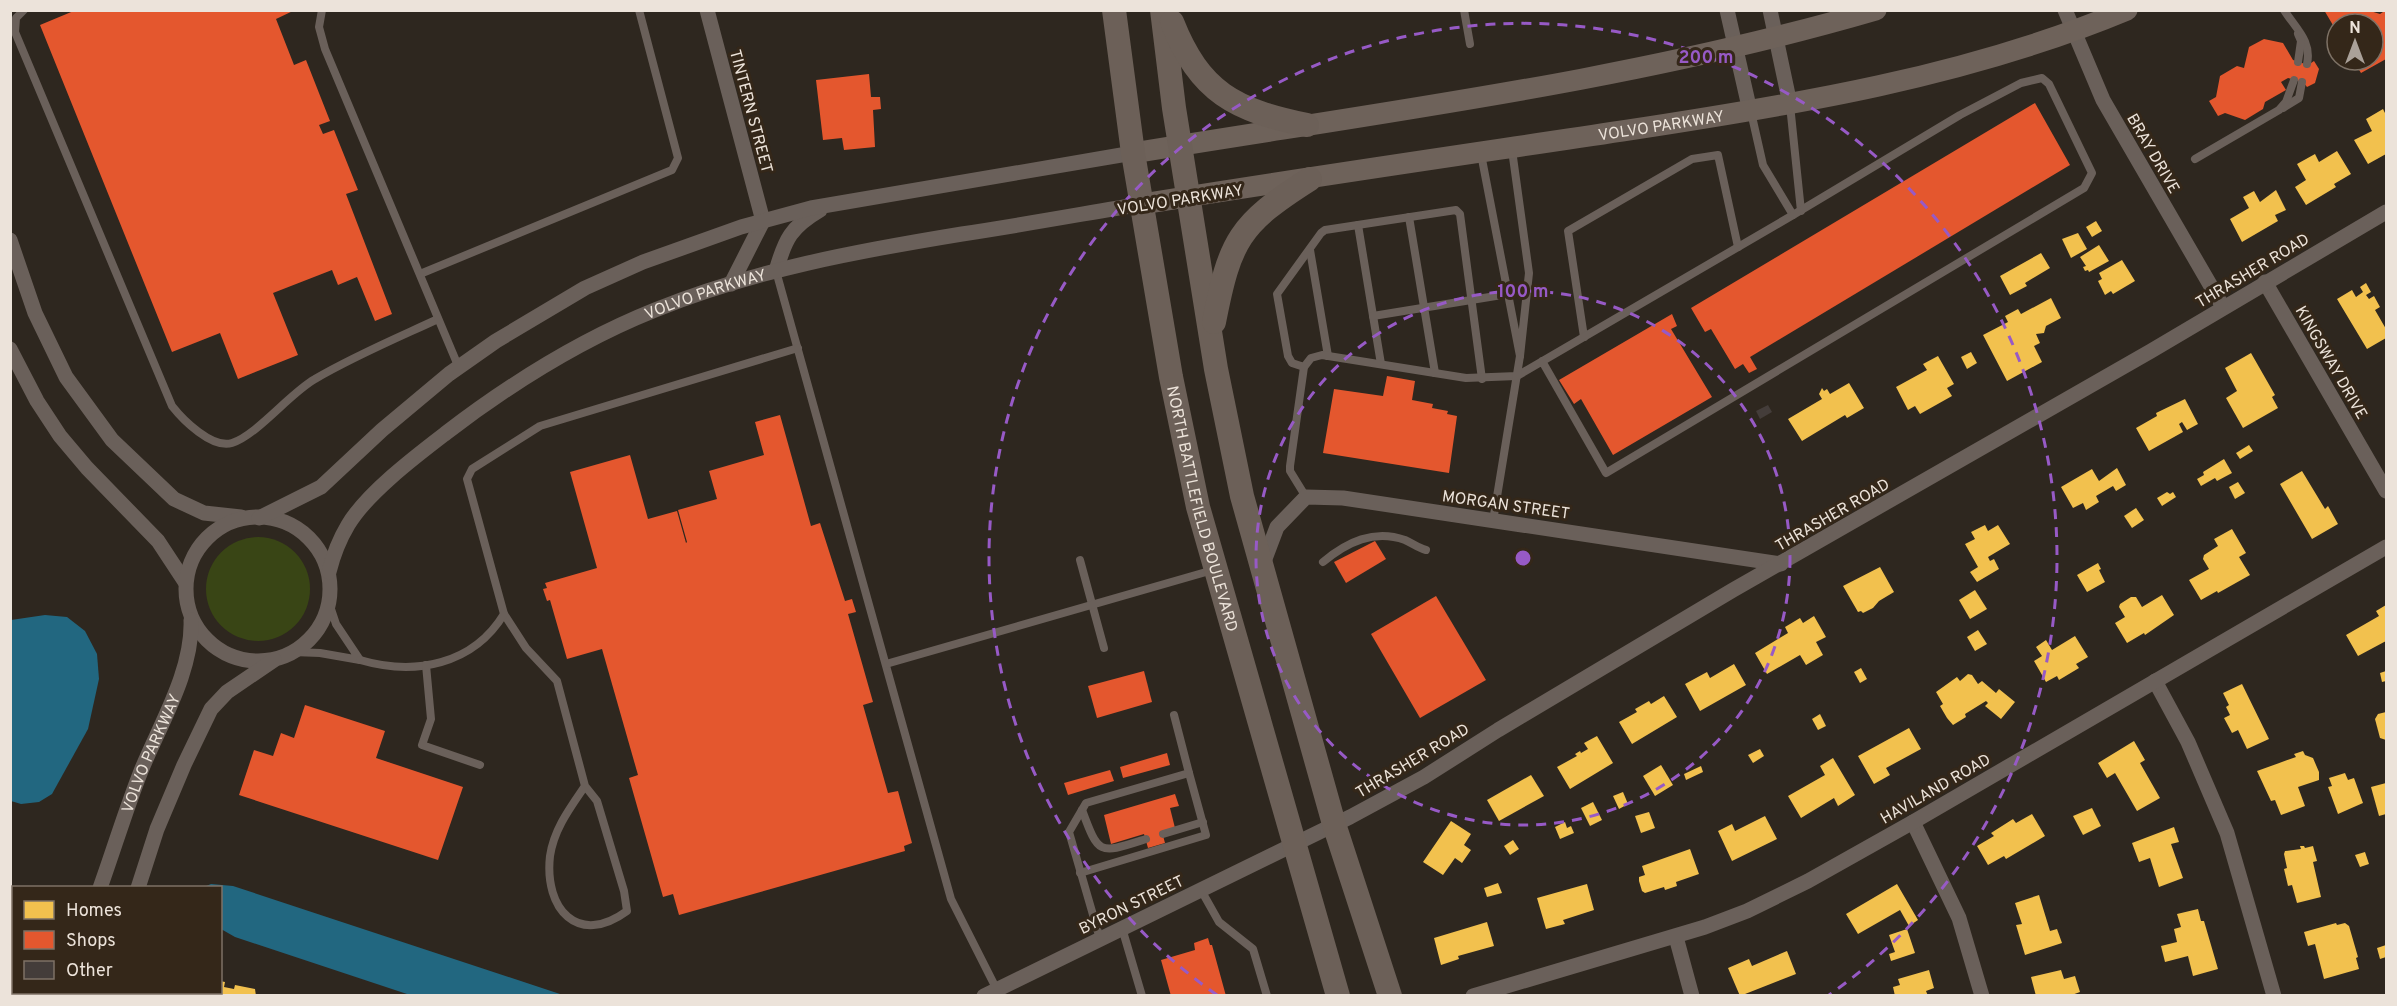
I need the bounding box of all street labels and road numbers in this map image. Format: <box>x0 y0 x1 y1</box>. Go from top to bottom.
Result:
street label: TINTERN STREET <box>724 48 776 175</box>
street label: VOLVO PARKWAY <box>1597 107 1726 146</box>
street label: BRAY DRIVE <box>2121 110 2183 198</box>
street label: VOLVO PARKWAY <box>1116 181 1245 221</box>
street label: THRASHER ROAD <box>2193 230 2313 313</box>
street label: VOLVO PARKWAY <box>642 266 769 325</box>
street label: KINGSWAY DRIVE <box>2290 303 2371 423</box>
street label: NORTH BATTLEFIELD BOULEVARD <box>1161 384 1241 635</box>
street label: THRASHER ROAD <box>1772 475 1894 557</box>
street label: MORGAN STREET <box>1441 487 1571 525</box>
street label: VOLVO PARKWAY <box>118 691 186 816</box>
street label: THRASHER ROAD <box>1353 720 1473 803</box>
street label: HAVILAND ROAD <box>1877 750 1995 829</box>
street label: BYRON STREET <box>1076 872 1188 940</box>

